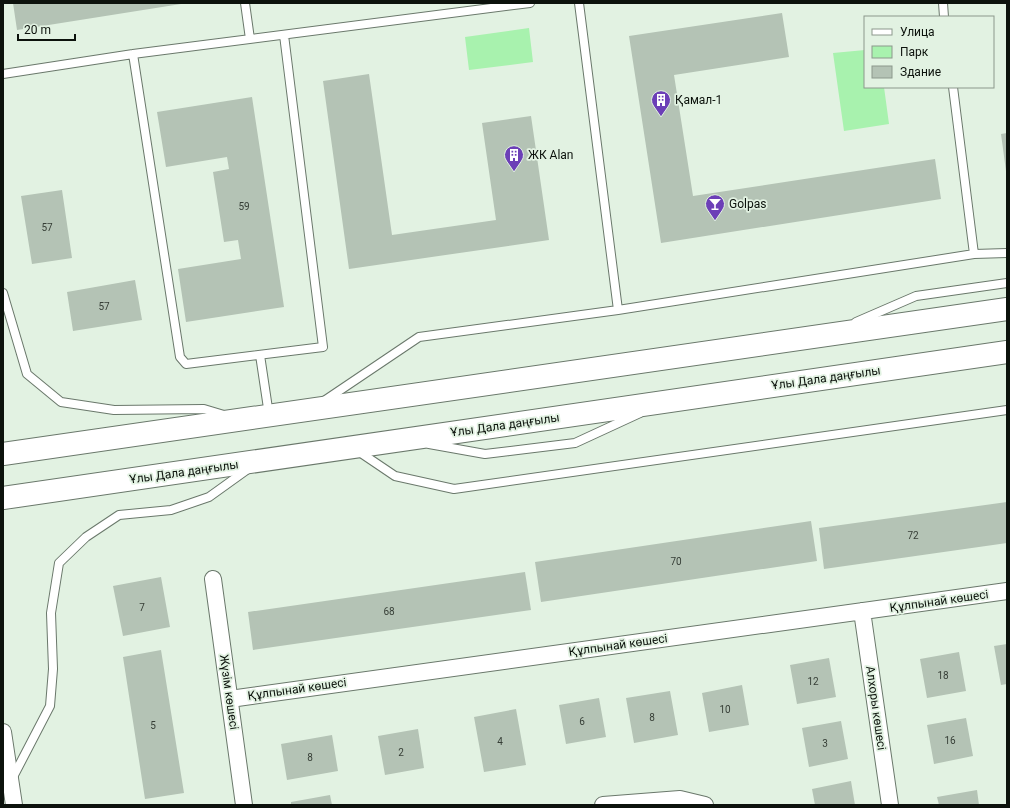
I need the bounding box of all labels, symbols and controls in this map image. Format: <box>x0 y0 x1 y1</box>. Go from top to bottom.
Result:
scale bar <box>18 16 75 42</box>
legend <box>864 16 994 88</box>
text: 20 m <box>24 23 51 37</box>
text: Улица <box>900 25 935 39</box>
text: Парк <box>900 45 929 59</box>
text: Здание <box>900 65 941 79</box>
building icon: Қамал-1 <box>650 89 672 117</box>
place label: Қамал-1 <box>675 93 722 107</box>
building icon: ЖК Alan <box>503 144 525 172</box>
place label: ЖК Alan <box>528 148 573 162</box>
bar icon: Golpas <box>704 193 726 221</box>
place label: Golpas <box>729 197 766 211</box>
house number: 59 <box>238 201 250 212</box>
house number: 57 <box>41 222 53 233</box>
house number: 57 <box>98 301 110 312</box>
street label: Ұлы Дала даңғылы <box>771 363 881 393</box>
street label: Ұлы Дала даңғылы <box>450 410 560 440</box>
street label: Ұлы Дала даңғылы <box>129 457 239 487</box>
house number: 72 <box>907 530 919 541</box>
house number: 70 <box>670 556 682 567</box>
street label: Құлпынай көшесі <box>889 587 989 615</box>
house number: 7 <box>139 602 145 613</box>
house number: 68 <box>383 606 395 617</box>
street label: Құлпынай көшесі <box>568 631 668 659</box>
street label: Жүзім көшесі <box>217 653 241 731</box>
street label: Алхоры көшесі <box>863 665 889 751</box>
house number: 18 <box>937 670 949 681</box>
street label: Құлпынай көшесі <box>247 675 347 703</box>
house number: 12 <box>807 676 819 687</box>
house number: 10 <box>719 704 731 715</box>
house number: 8 <box>649 712 655 723</box>
house number: 6 <box>579 716 585 727</box>
house number: 5 <box>150 720 156 731</box>
house number: 16 <box>944 735 956 746</box>
house number: 4 <box>497 736 503 747</box>
house number: 3 <box>822 738 828 749</box>
house number: 2 <box>398 747 404 758</box>
house number: 8 <box>307 752 313 763</box>

